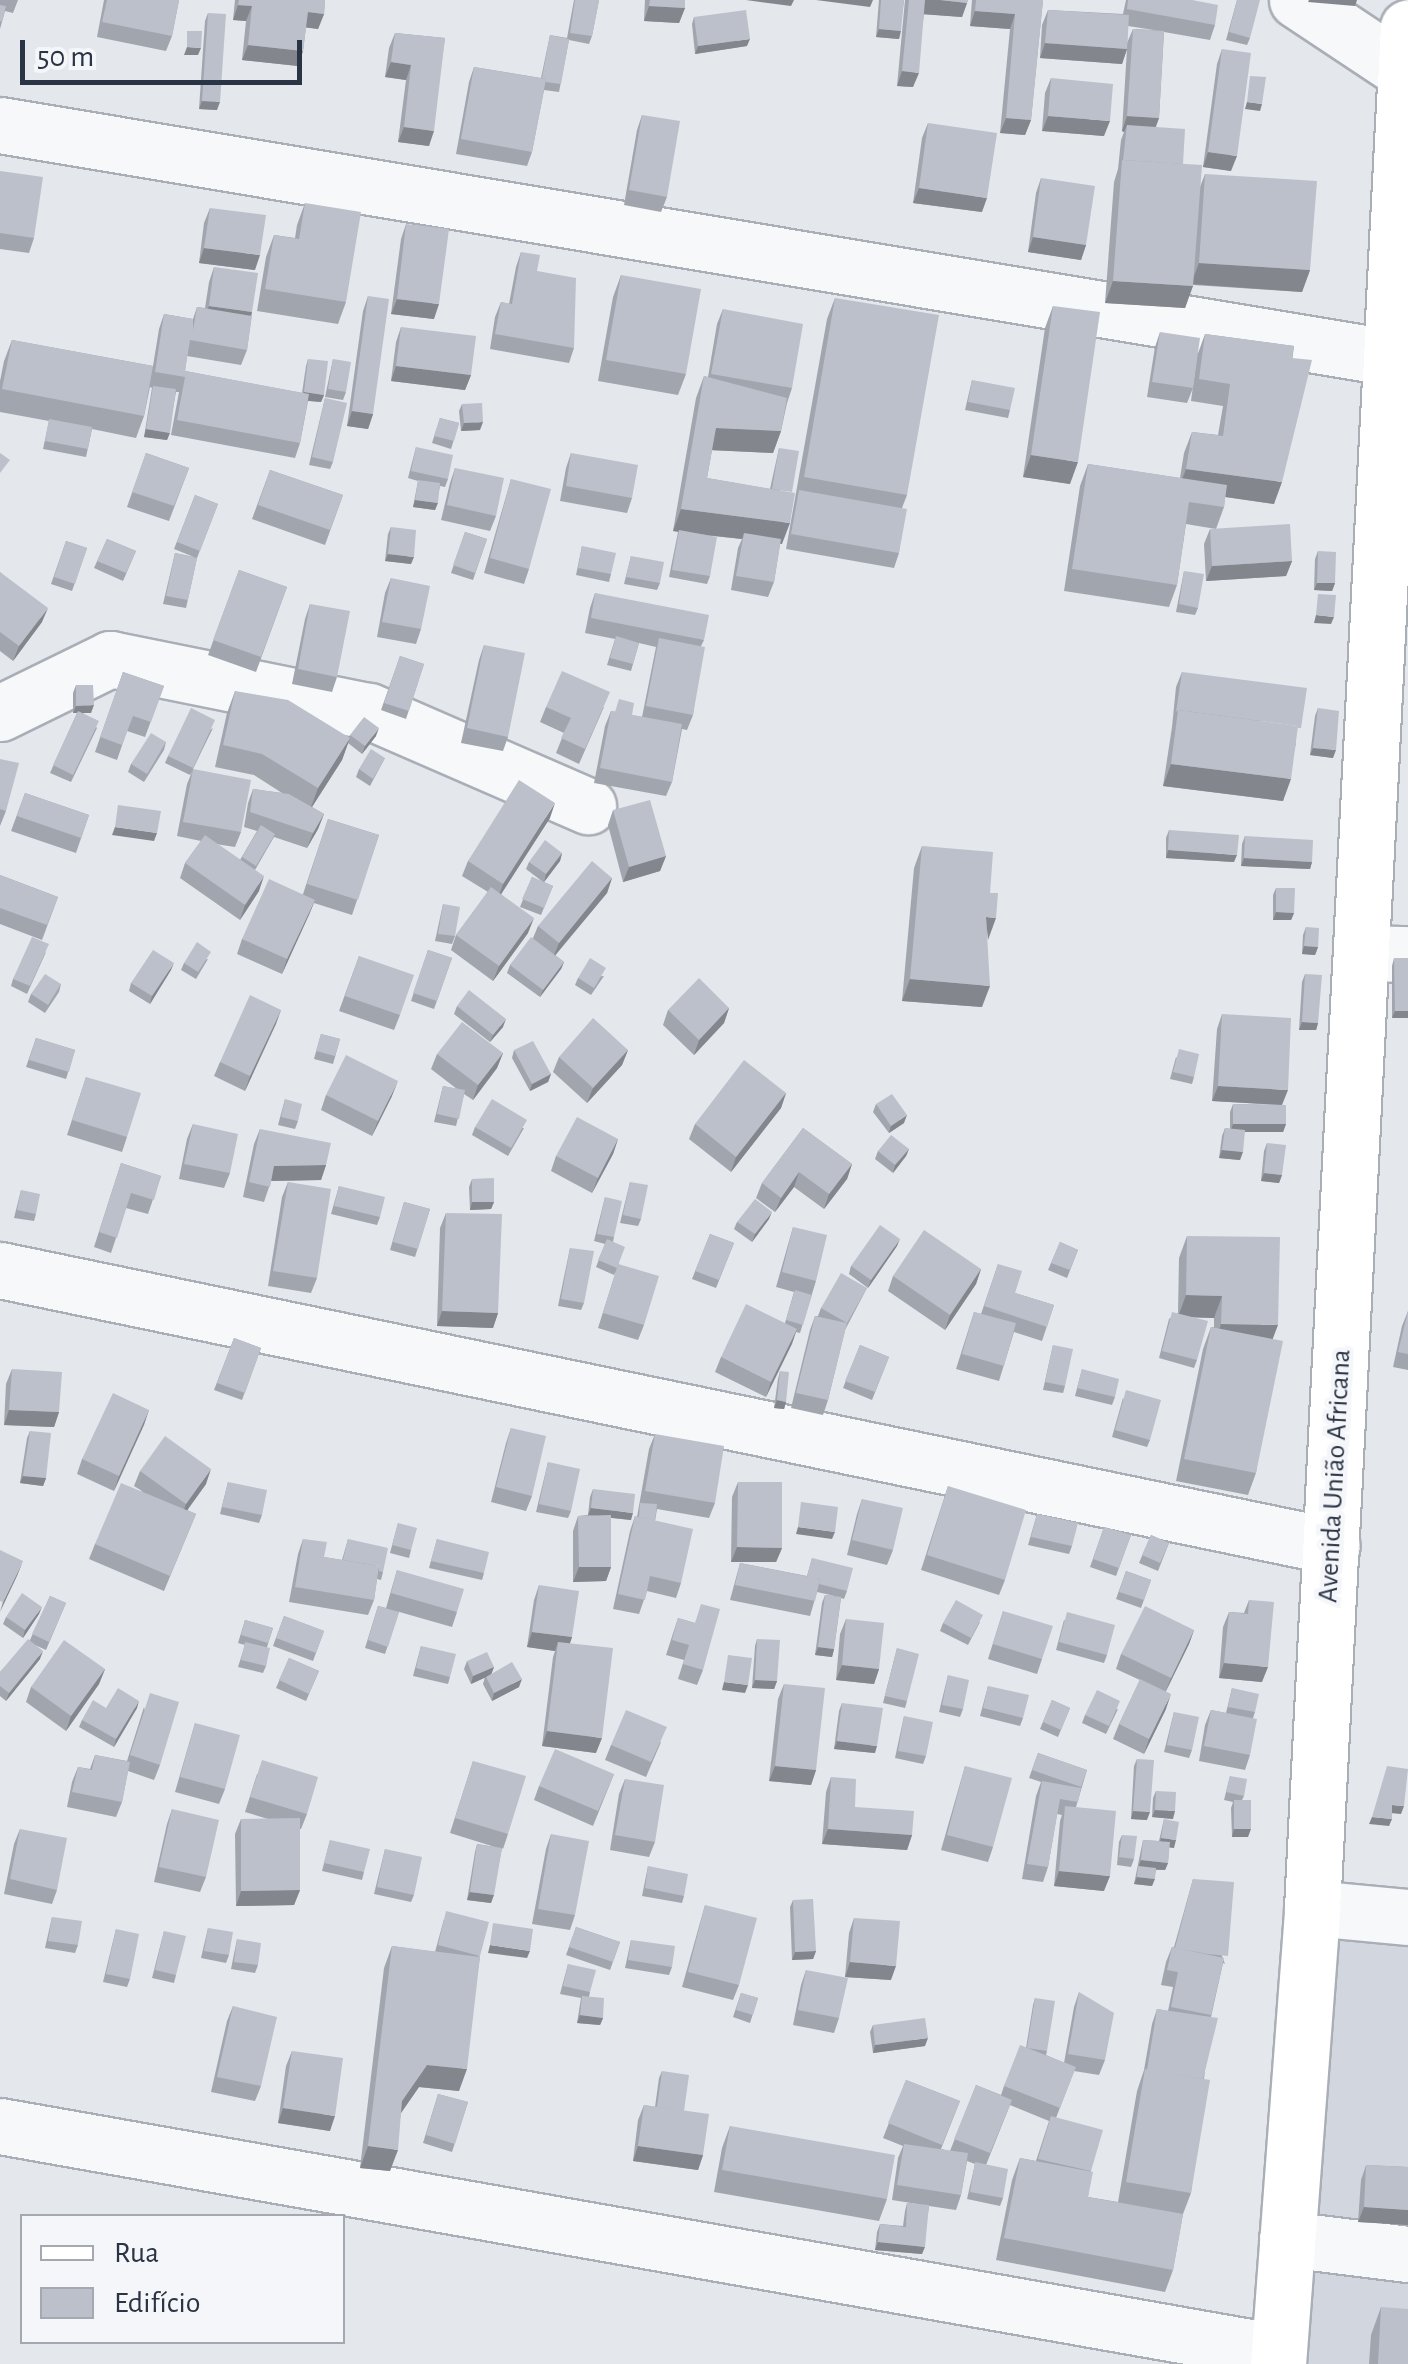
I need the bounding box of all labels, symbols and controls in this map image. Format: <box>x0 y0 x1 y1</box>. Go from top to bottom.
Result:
scale bar <box>25 20 308 82</box>
text: 50 m <box>37 42 94 72</box>
street label: Avenida União Africana <box>1312 1348 1358 1604</box>
legend <box>20 2214 345 2344</box>
text: Rua <box>114 2238 159 2268</box>
text: Edifício <box>114 2288 200 2318</box>

